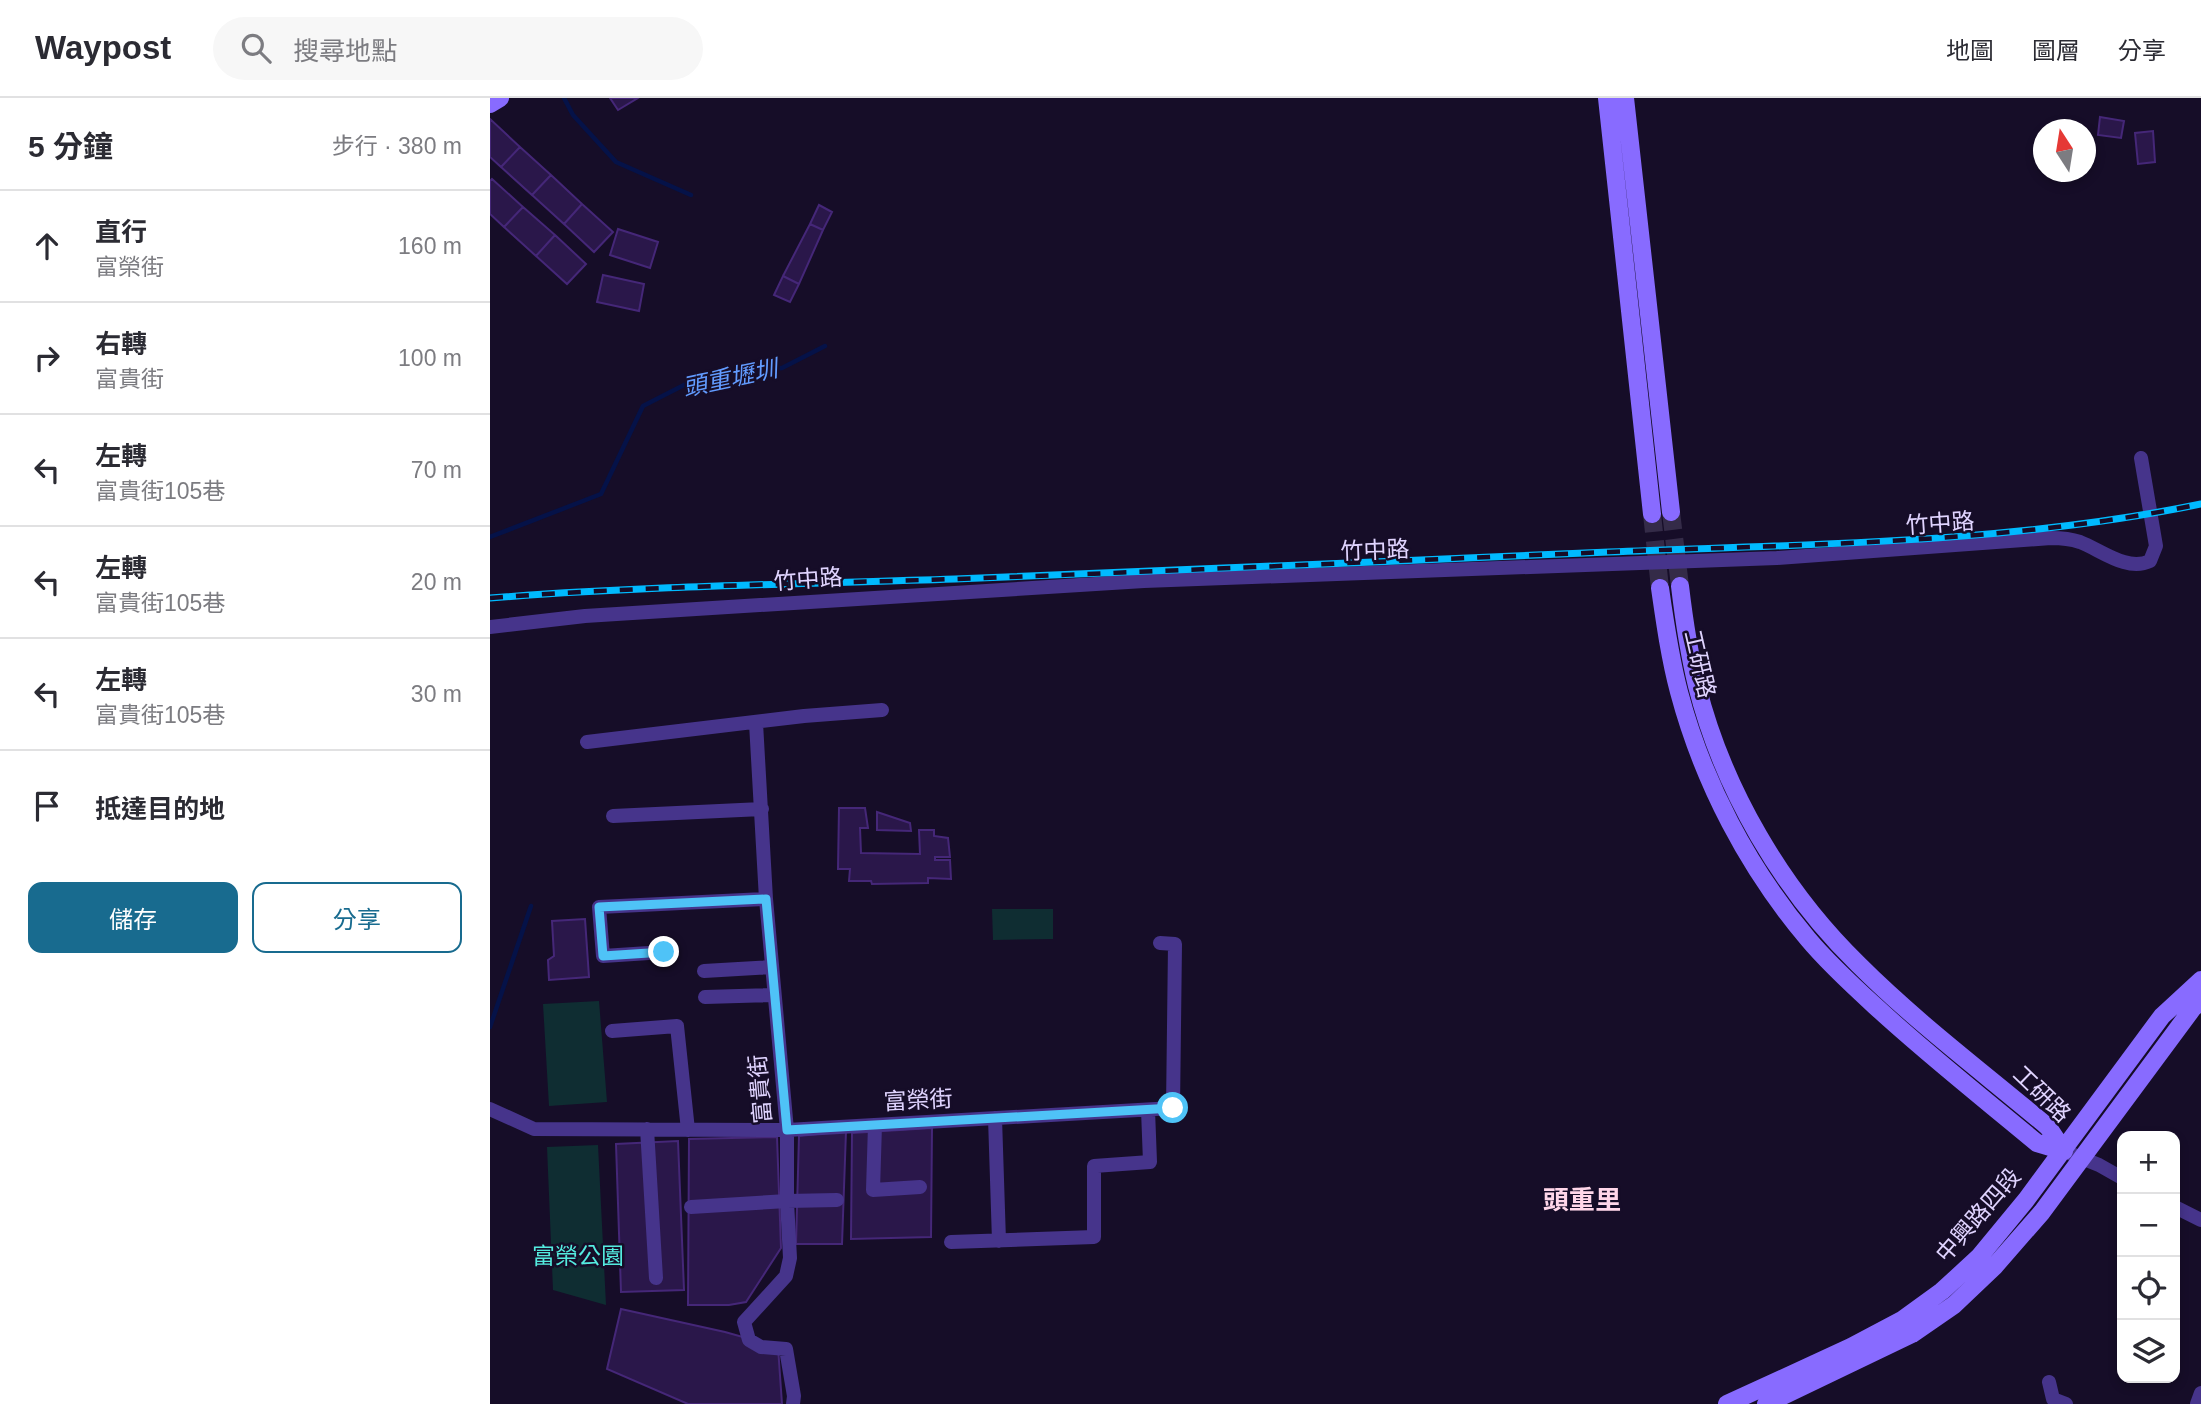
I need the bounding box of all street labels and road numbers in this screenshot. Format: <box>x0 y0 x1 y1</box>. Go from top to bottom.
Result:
street label: 竹中路 <box>1905 508 1975 538</box>
street label: 竹中路 <box>1340 536 1410 564</box>
street label: 竹中路 <box>773 564 843 594</box>
street label: 工研路 <box>1680 627 1720 701</box>
street label: 富貴街 <box>744 1053 776 1125</box>
street label: 工研路 <box>2008 1061 2076 1127</box>
street label: 富榮街 <box>883 1085 953 1115</box>
street label: 中興路四段 <box>1930 1163 2026 1267</box>

